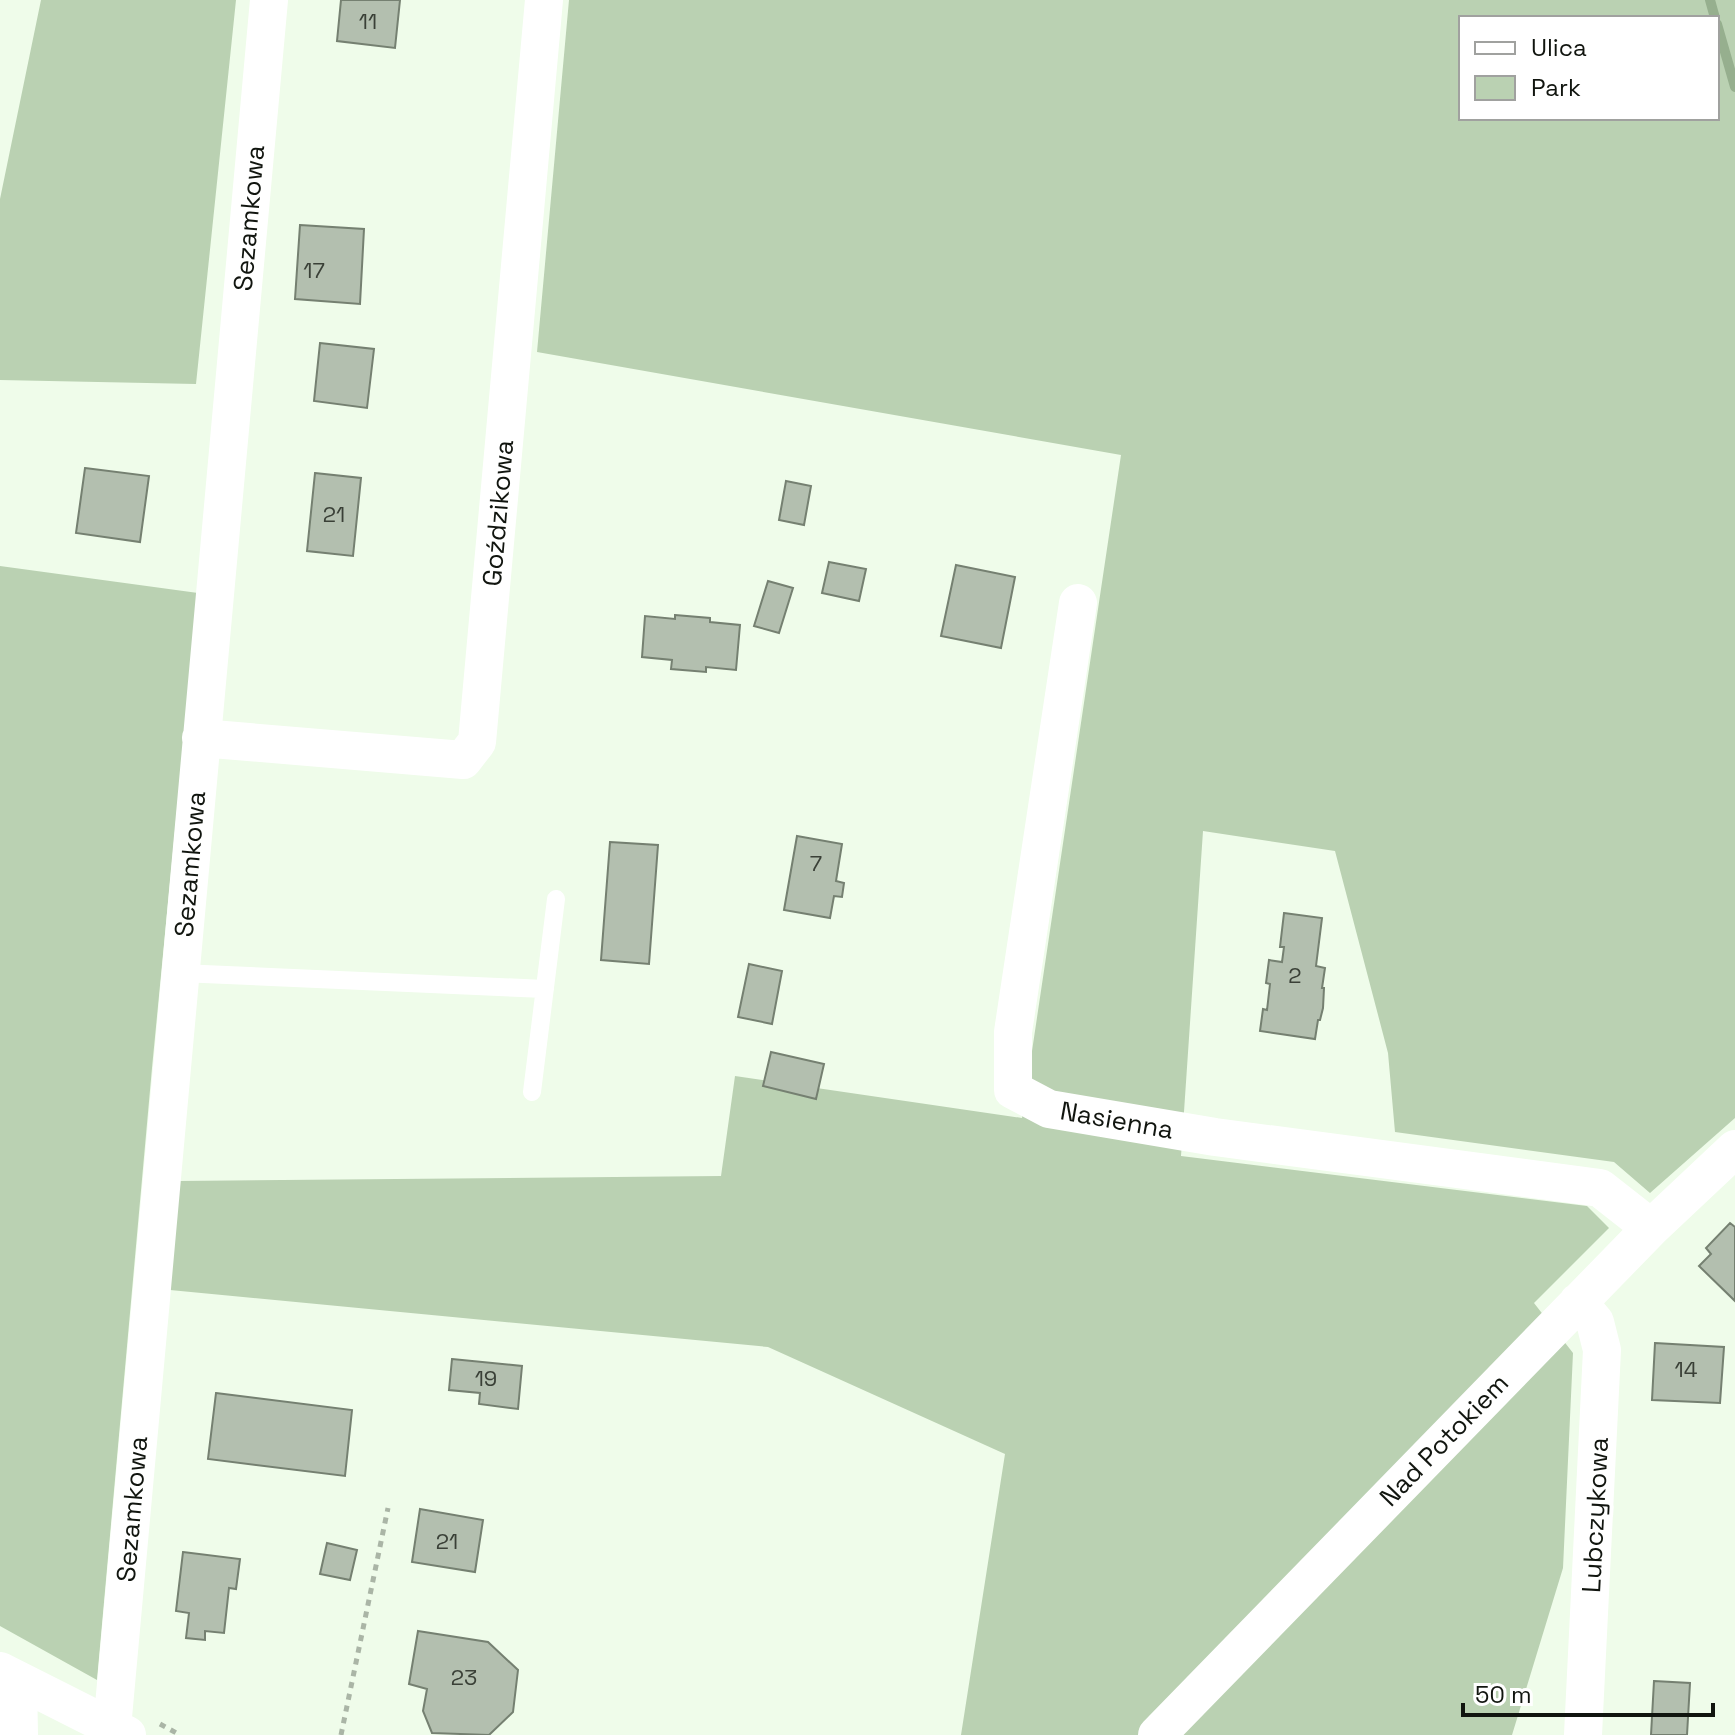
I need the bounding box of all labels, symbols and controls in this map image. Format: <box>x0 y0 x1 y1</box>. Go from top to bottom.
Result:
house number: 11 <box>359 7 377 35</box>
legend <box>1459 16 1719 120</box>
text: Ulica <box>1531 32 1587 63</box>
text: Park <box>1531 72 1581 103</box>
street label: Sezamkowa <box>226 144 272 292</box>
house number: 17 <box>303 256 325 284</box>
street label: Goździkowa <box>475 438 521 588</box>
house number: 21 <box>323 500 345 528</box>
street label: Sezamkowa <box>167 790 213 938</box>
house number: 7 <box>810 849 822 877</box>
house number: 2 <box>1288 961 1302 989</box>
street label: Nasienna <box>1058 1093 1176 1147</box>
house number: 14 <box>1675 1355 1698 1383</box>
house number: 19 <box>475 1364 497 1392</box>
street label: Nad Potokiem <box>1372 1366 1516 1514</box>
street label: Sezamkowa <box>109 1435 155 1583</box>
street label: Lubczykowa <box>1574 1436 1616 1594</box>
house number: 21 <box>436 1527 458 1555</box>
house number: 23 <box>451 1663 477 1691</box>
scale bar <box>1463 1667 1713 1717</box>
text: 50 m <box>1475 1679 1532 1710</box>

